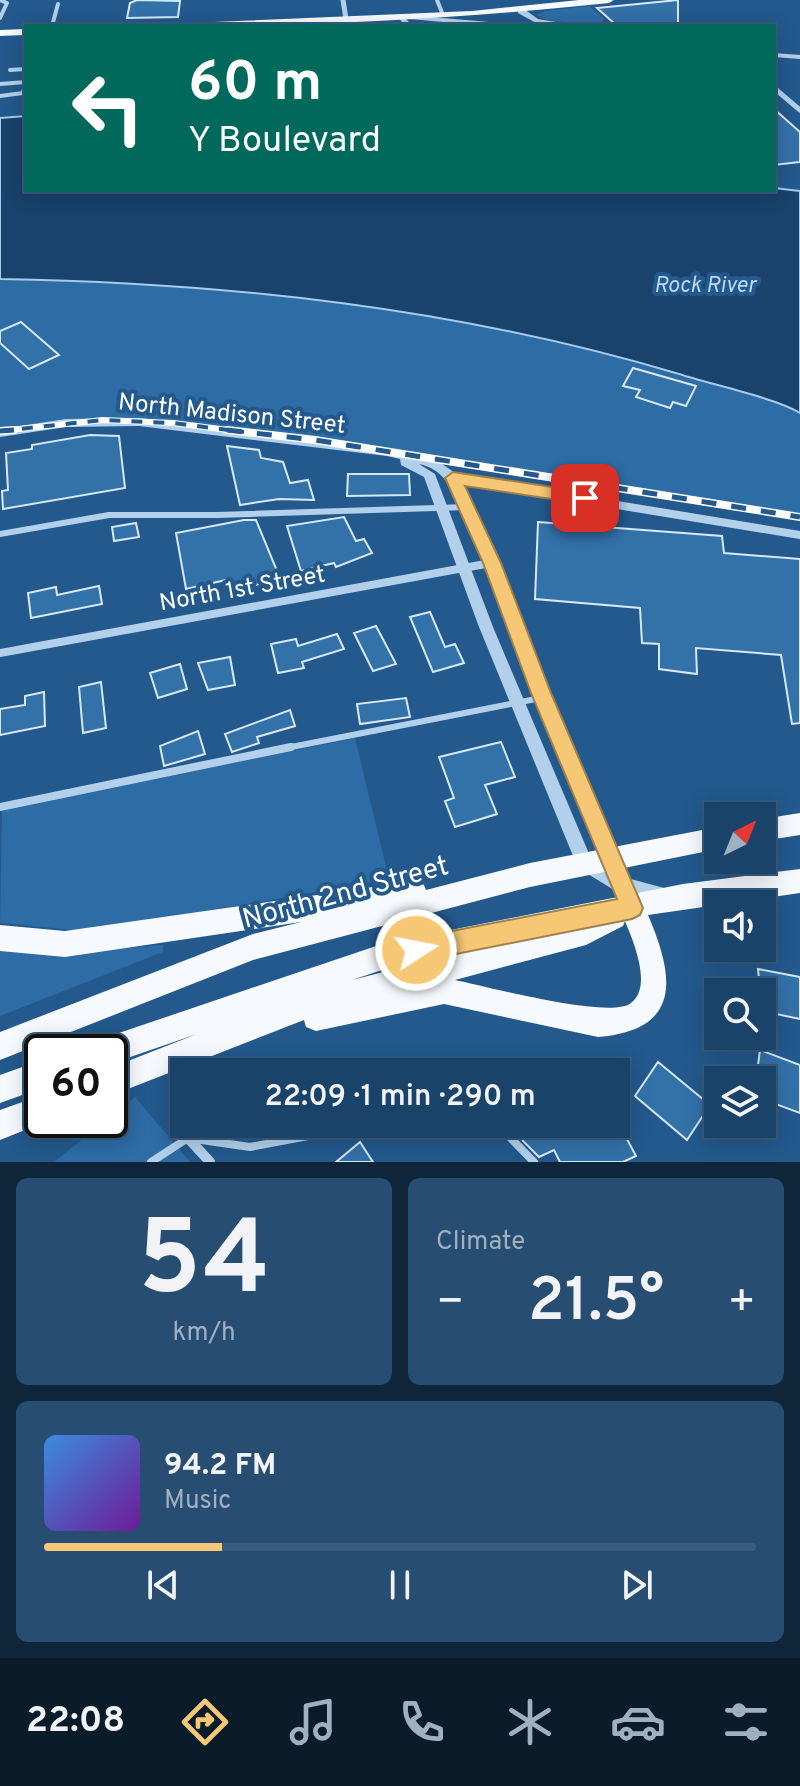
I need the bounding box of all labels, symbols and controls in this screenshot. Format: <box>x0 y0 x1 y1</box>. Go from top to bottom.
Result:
text: 60 m <box>188 50 322 120</box>
icon: left <box>56 56 160 160</box>
text: Y Boulevard <box>188 119 381 165</box>
water label: Rock River <box>654 273 758 300</box>
street label: North Madison Street <box>117 388 347 442</box>
pin <box>551 464 619 532</box>
icon: arrive <box>563 476 607 520</box>
street label: North 1st Street <box>157 561 328 619</box>
north arrow <box>704 802 776 874</box>
map controls <box>704 802 776 1138</box>
street label: North 2nd Street <box>239 849 453 939</box>
button: sound <box>704 890 776 962</box>
position arrow <box>374 908 458 992</box>
button: search <box>704 978 776 1050</box>
speed limit sign: 60 <box>24 1034 128 1138</box>
button: layers <box>704 1066 776 1138</box>
text: 22:09 · 1 min · 290 m <box>264 1079 536 1116</box>
text: 54 <box>138 1199 270 1331</box>
text: Climate <box>436 1226 525 1259</box>
text: 21.5° <box>528 1266 664 1342</box>
text: − <box>436 1276 464 1332</box>
text: + <box>728 1276 756 1332</box>
text: km/h <box>172 1317 236 1350</box>
text: 94.2 FM <box>164 1448 276 1485</box>
text: Music <box>164 1485 231 1518</box>
icon: previous <box>141 1563 185 1607</box>
icon: pause <box>378 1563 422 1607</box>
icon: next <box>615 1563 659 1607</box>
icon: directions <box>177 1694 233 1750</box>
icon: music <box>285 1694 341 1750</box>
icon: phone <box>394 1694 450 1750</box>
icon: climate <box>502 1694 558 1750</box>
icon: car <box>610 1694 666 1750</box>
icon: filters <box>718 1694 774 1750</box>
text: 22:08 <box>26 1699 125 1745</box>

